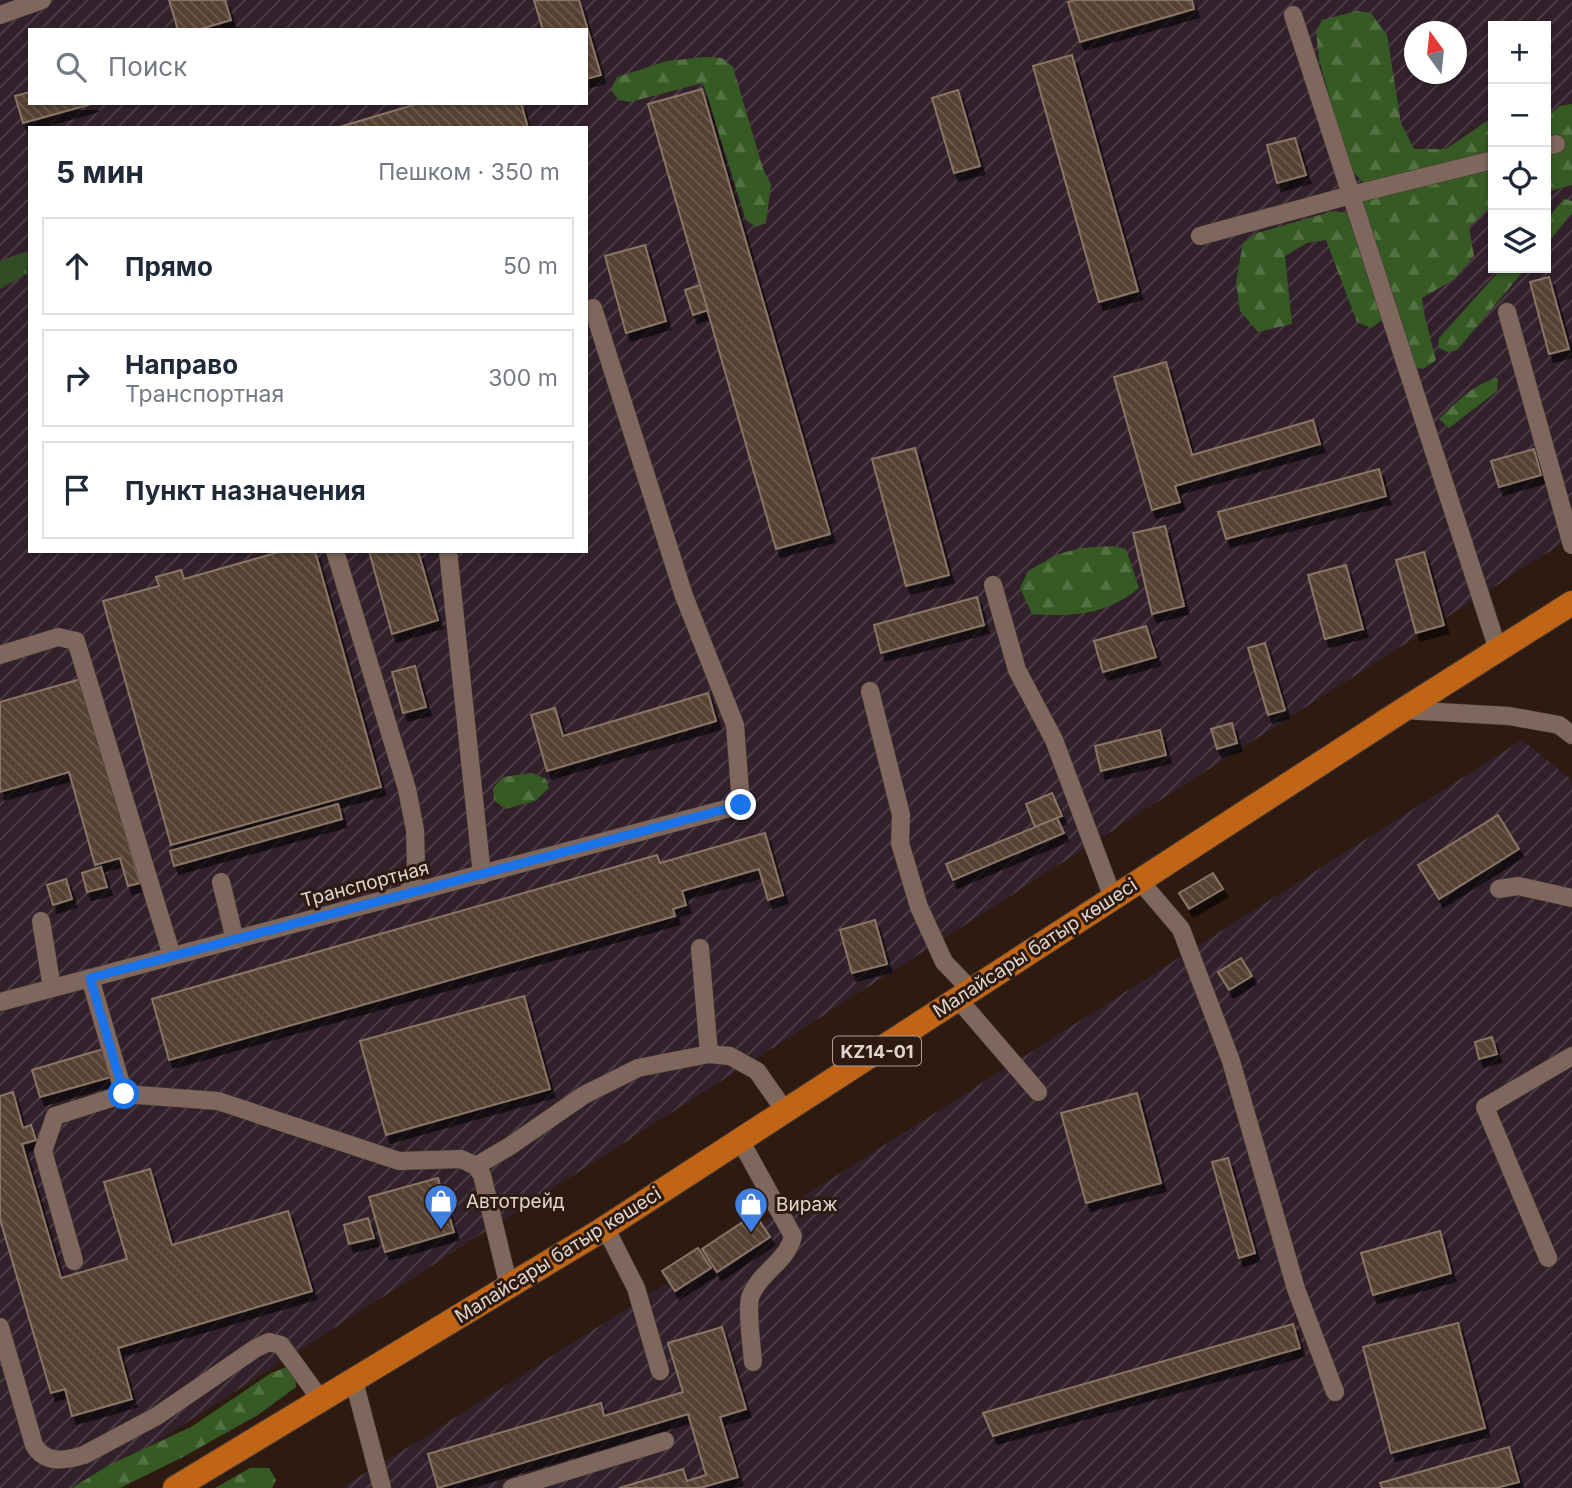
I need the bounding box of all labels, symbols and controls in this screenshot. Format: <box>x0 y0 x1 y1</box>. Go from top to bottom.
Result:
north arrow <box>1404 21 1467 84</box>
map controls <box>1488 21 1551 273</box>
button: + <box>1488 21 1551 84</box>
search box <box>28 28 588 105</box>
icon: search <box>52 48 90 86</box>
text: Поиск <box>108 51 187 82</box>
button: − <box>1488 84 1551 147</box>
button: locate <box>1488 147 1551 210</box>
text: 5 мин <box>56 154 144 190</box>
text: Пешком · 350 m <box>378 158 560 186</box>
button: layers <box>1488 210 1551 273</box>
icon: ahead <box>58 247 96 285</box>
text: Прямо <box>125 251 213 282</box>
text: 50 m <box>503 252 558 280</box>
text: Направо <box>125 349 238 380</box>
icon: right <box>58 359 96 397</box>
text: 300 m <box>488 364 558 392</box>
text: Транспортная <box>125 380 284 408</box>
icon: arrive <box>58 471 96 509</box>
text: Пункт назначения <box>125 475 366 506</box>
route end <box>725 789 756 820</box>
street label: Транспортная <box>298 856 432 912</box>
street label: Малайсары батыр көшесі <box>929 873 1141 1023</box>
road number: KZ14-01 <box>833 1036 921 1066</box>
route start <box>108 1078 139 1109</box>
shop icon: Автотрейд <box>422 1182 460 1231</box>
street label: Малайсары батыр көшесі <box>451 1182 665 1328</box>
shop icon: Вираж <box>732 1185 770 1234</box>
place label: Автотрейд <box>466 1190 565 1213</box>
place label: Вираж <box>776 1193 838 1216</box>

